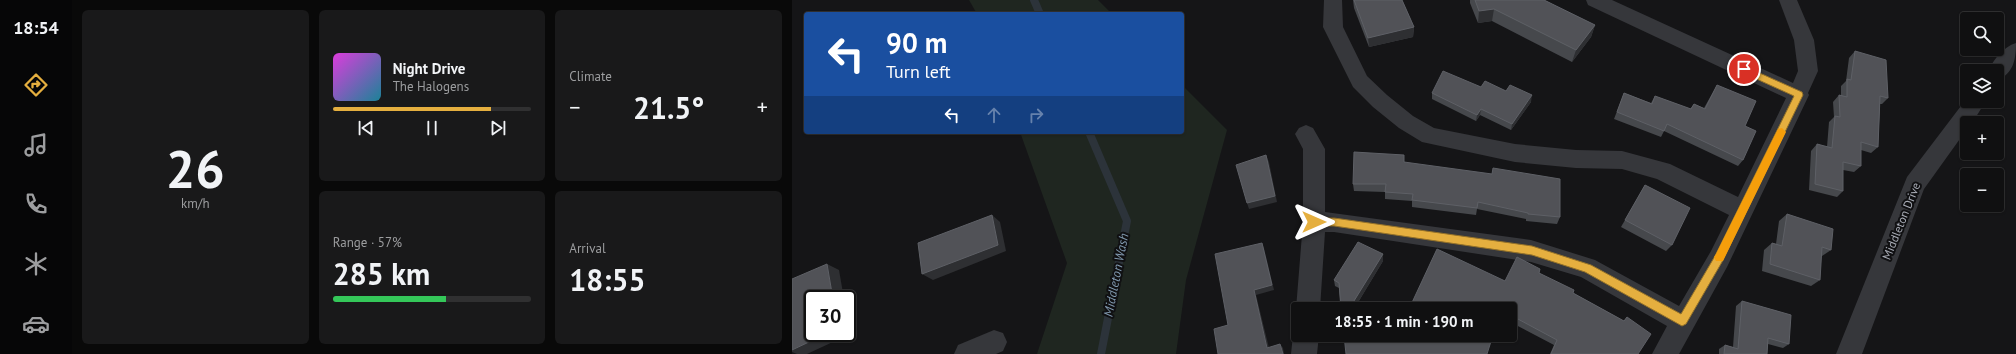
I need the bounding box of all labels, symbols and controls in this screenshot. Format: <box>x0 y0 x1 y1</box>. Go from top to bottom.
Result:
map controls <box>1960 12 2004 212</box>
button: search <box>1960 12 2004 56</box>
text: 18:54 <box>13 16 59 39</box>
text: 90 m <box>886 24 947 61</box>
icon: left <box>820 28 872 80</box>
pin <box>1727 52 1761 86</box>
icon: arrive <box>1733 58 1755 80</box>
text: Night Drive <box>393 59 465 78</box>
text: Turn left <box>886 60 951 83</box>
button: layers <box>1960 64 2004 108</box>
text: Climate <box>569 68 612 85</box>
icon: directions <box>22 71 50 99</box>
text: The Halogens <box>393 78 469 95</box>
text: 21.5° <box>633 88 704 127</box>
text: − <box>569 93 580 121</box>
text: + <box>757 93 768 121</box>
icon: left <box>941 104 963 126</box>
icon: ahead <box>983 104 1005 126</box>
icon: right <box>1025 104 1047 126</box>
button: + <box>1960 116 2004 160</box>
icon: previous <box>355 117 377 139</box>
icon: pause <box>421 117 443 139</box>
icon: next <box>487 117 509 139</box>
icon: music <box>22 131 50 159</box>
text: 26 <box>166 135 225 202</box>
button: − <box>1960 168 2004 212</box>
street label: Middleton Drive <box>1879 180 1923 262</box>
icon: phone <box>22 190 50 218</box>
text: km/h <box>181 195 210 212</box>
position arrow <box>1293 201 1335 243</box>
water label: Middleton Wash <box>1100 232 1132 318</box>
text: Range · 57% <box>333 234 402 251</box>
text: Arrival <box>569 240 606 257</box>
icon: climate <box>22 250 50 278</box>
text: 285 km <box>333 254 430 293</box>
text: 18:55 <box>569 260 645 299</box>
speed limit sign: 30 <box>804 290 856 342</box>
icon: car <box>22 310 50 338</box>
text: 18:55 · 1 min · 190 m <box>1335 312 1473 331</box>

